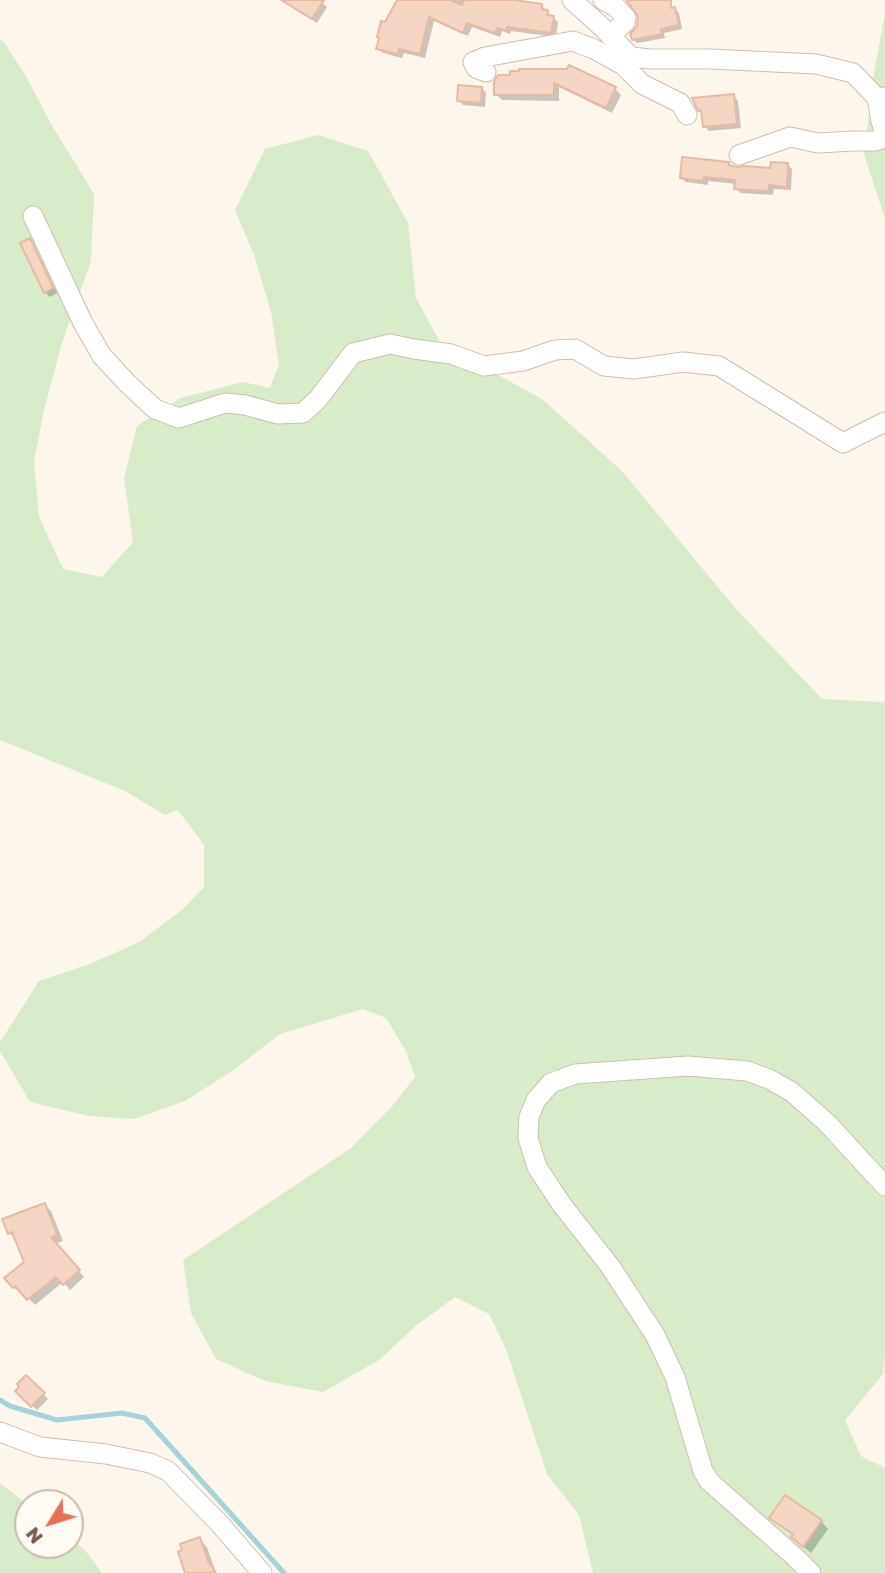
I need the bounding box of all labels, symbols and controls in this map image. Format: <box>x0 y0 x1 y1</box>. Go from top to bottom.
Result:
north arrow <box>14 1489 84 1559</box>
text: N <box>20 1523 47 1549</box>

